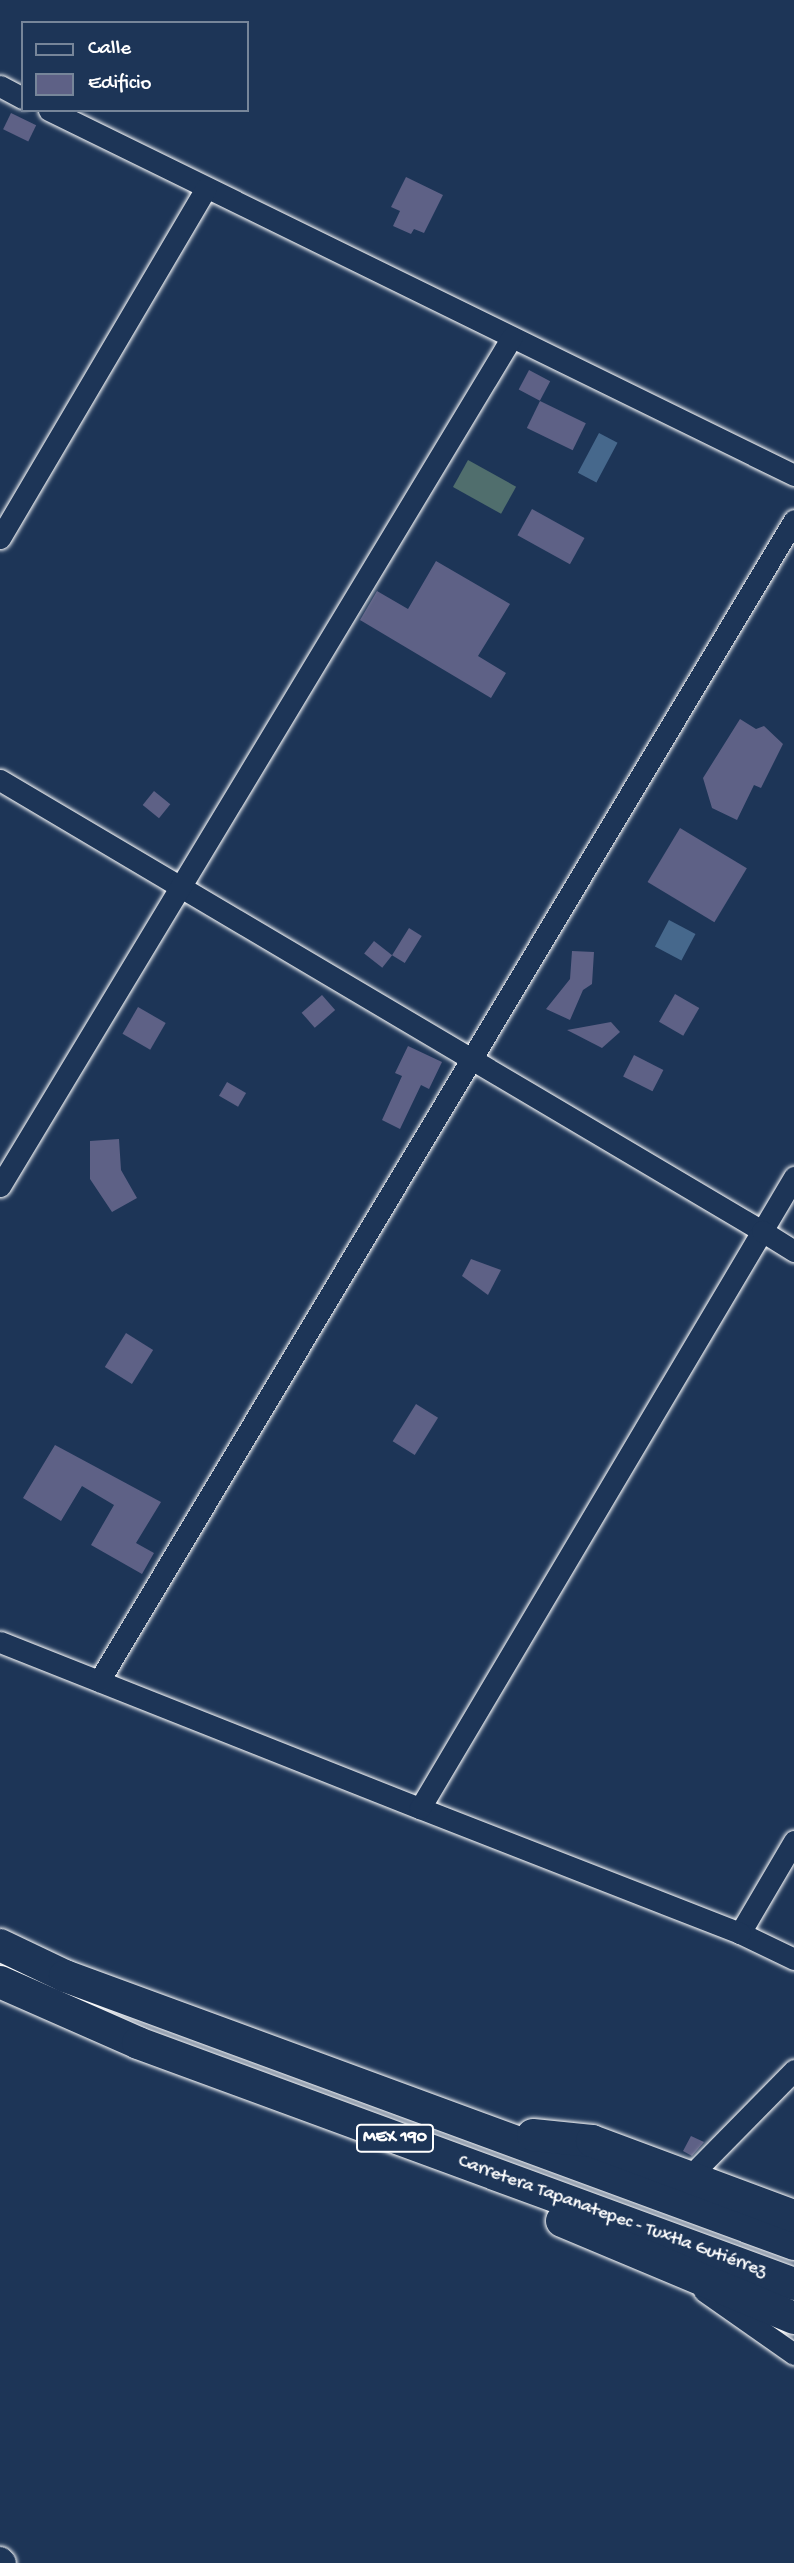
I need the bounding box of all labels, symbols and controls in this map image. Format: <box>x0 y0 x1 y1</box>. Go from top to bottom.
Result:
legend <box>21 21 248 112</box>
text: Calle <box>88 37 131 62</box>
text: Edificio <box>88 72 152 97</box>
road number: MEX 190 <box>355 2124 435 2152</box>
street label: Carretera Tapanatepec - Tuxtla Gutiérrez <box>455 2150 769 2284</box>

